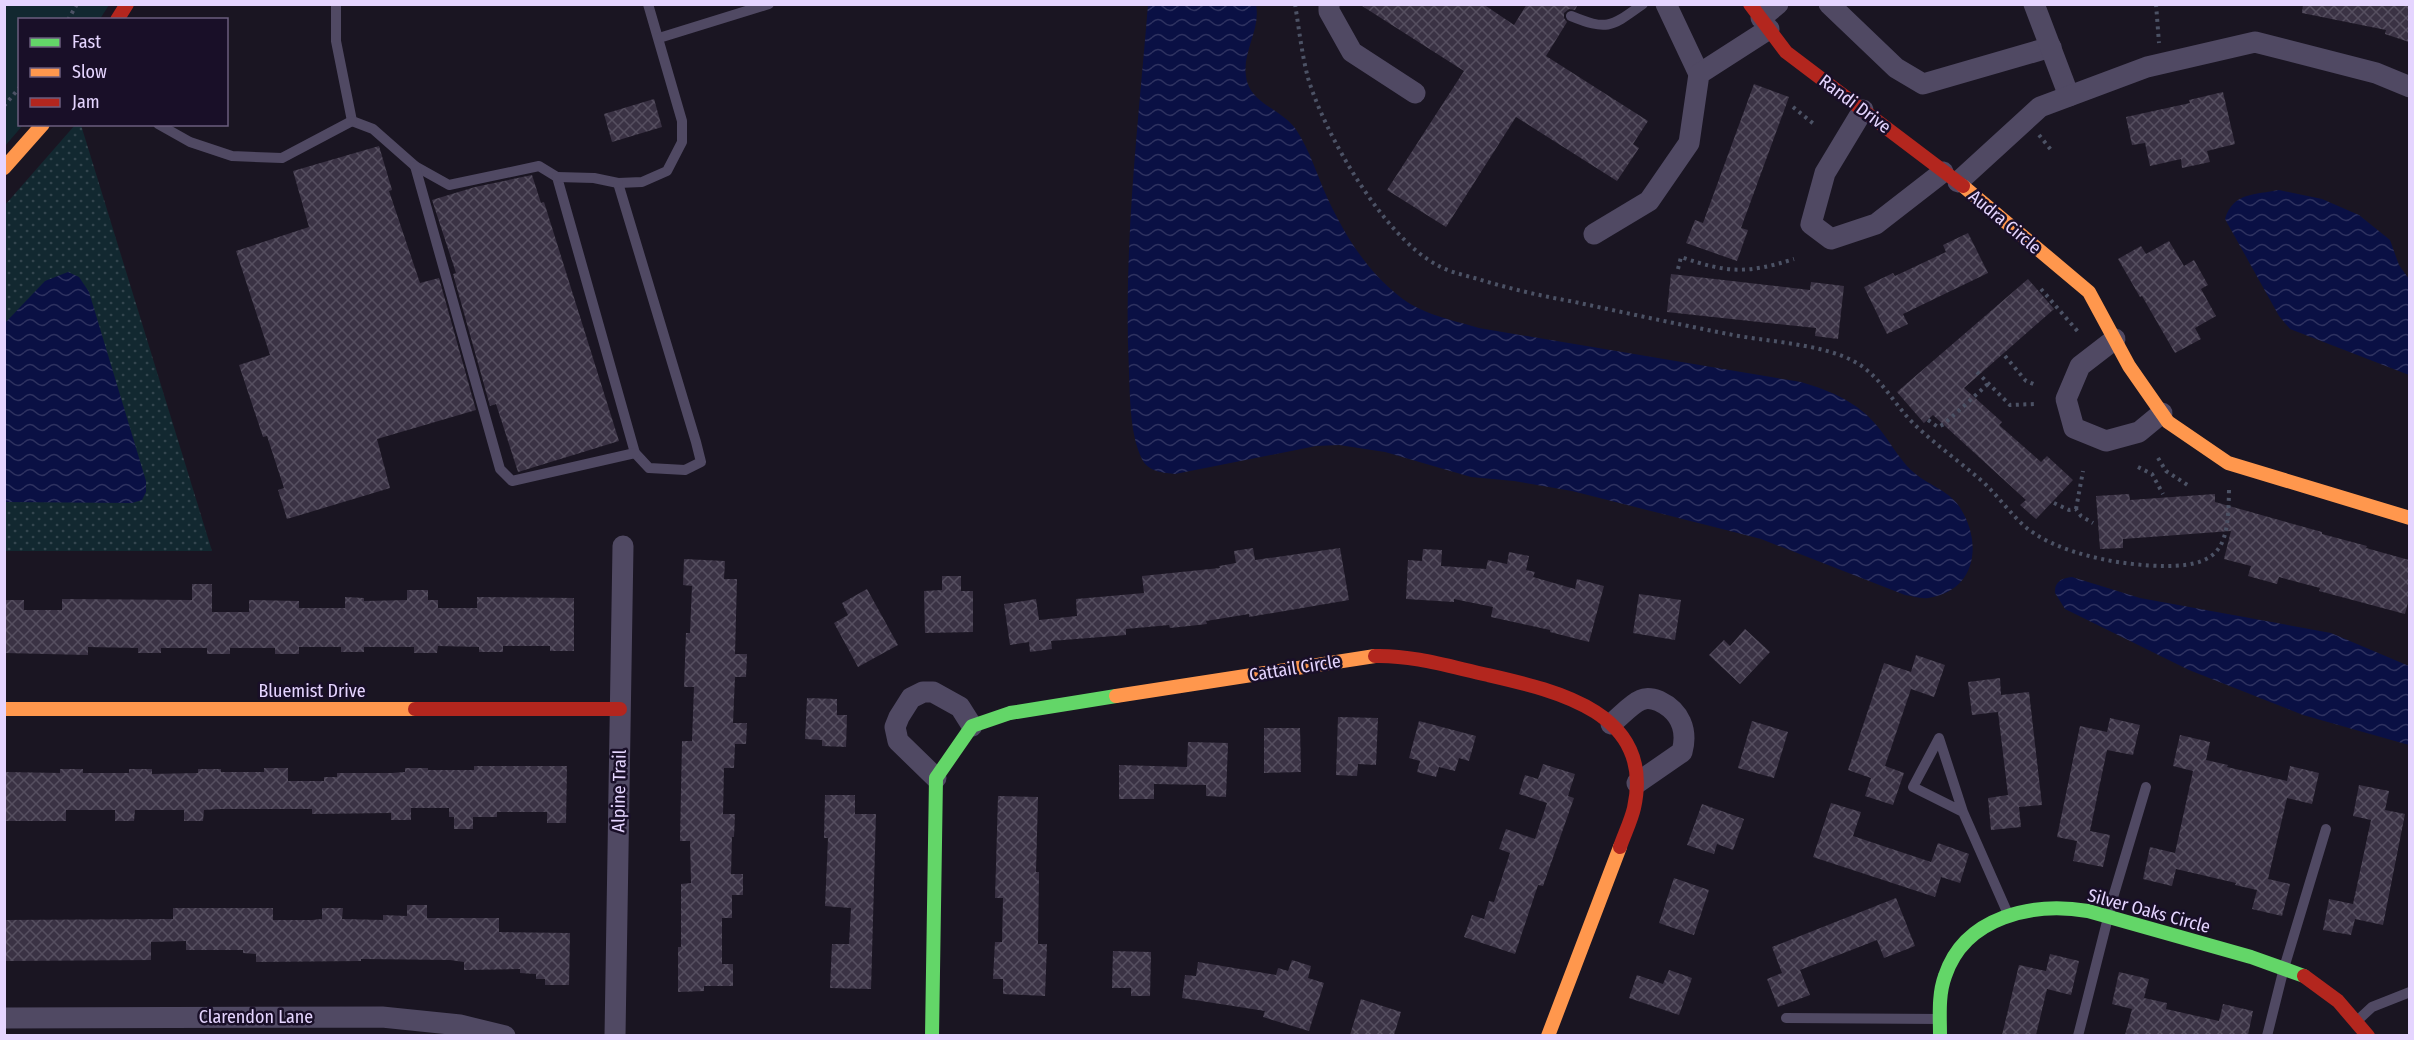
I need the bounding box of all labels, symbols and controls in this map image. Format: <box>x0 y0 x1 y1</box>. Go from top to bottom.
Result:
legend <box>18 18 228 126</box>
text: Fast <box>72 31 101 53</box>
text: Slow <box>72 61 107 83</box>
street label: Randi Drive <box>1815 70 1895 138</box>
text: Jam <box>72 91 100 113</box>
street label: Audra Circle <box>1964 185 2046 259</box>
street label: Cattail Circle <box>1248 650 1342 686</box>
street label: Bluemist Drive <box>258 680 366 702</box>
street label: Alpine Trail <box>607 749 631 832</box>
street label: Silver Oaks Circle <box>2085 884 2213 938</box>
street label: Clarendon Lane <box>199 1006 313 1028</box>

